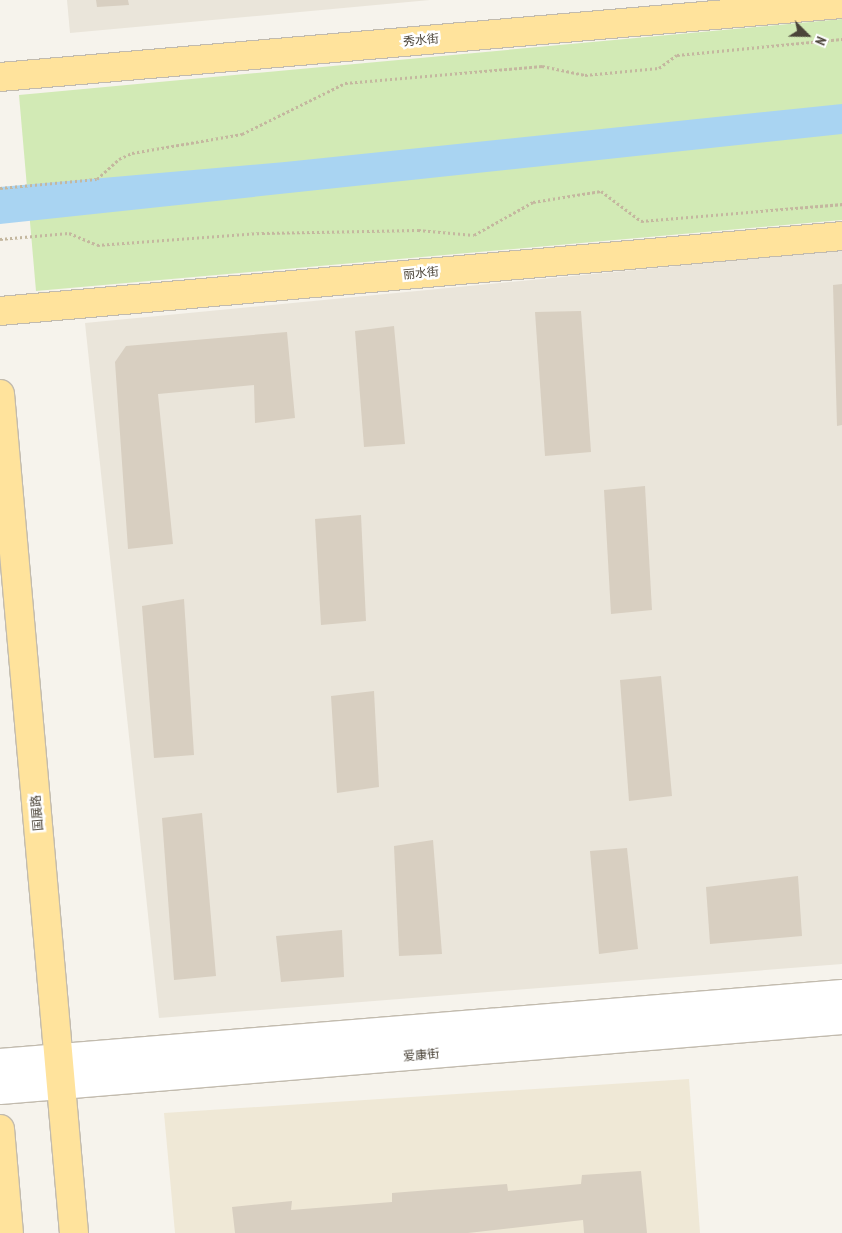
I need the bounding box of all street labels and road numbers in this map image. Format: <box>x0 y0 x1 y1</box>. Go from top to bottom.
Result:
street label: 秀水街 <box>402 31 440 49</box>
street label: 丽水街 <box>402 264 440 282</box>
street label: 国展路 <box>28 794 46 832</box>
street label: 爱康街 <box>402 1046 440 1064</box>

